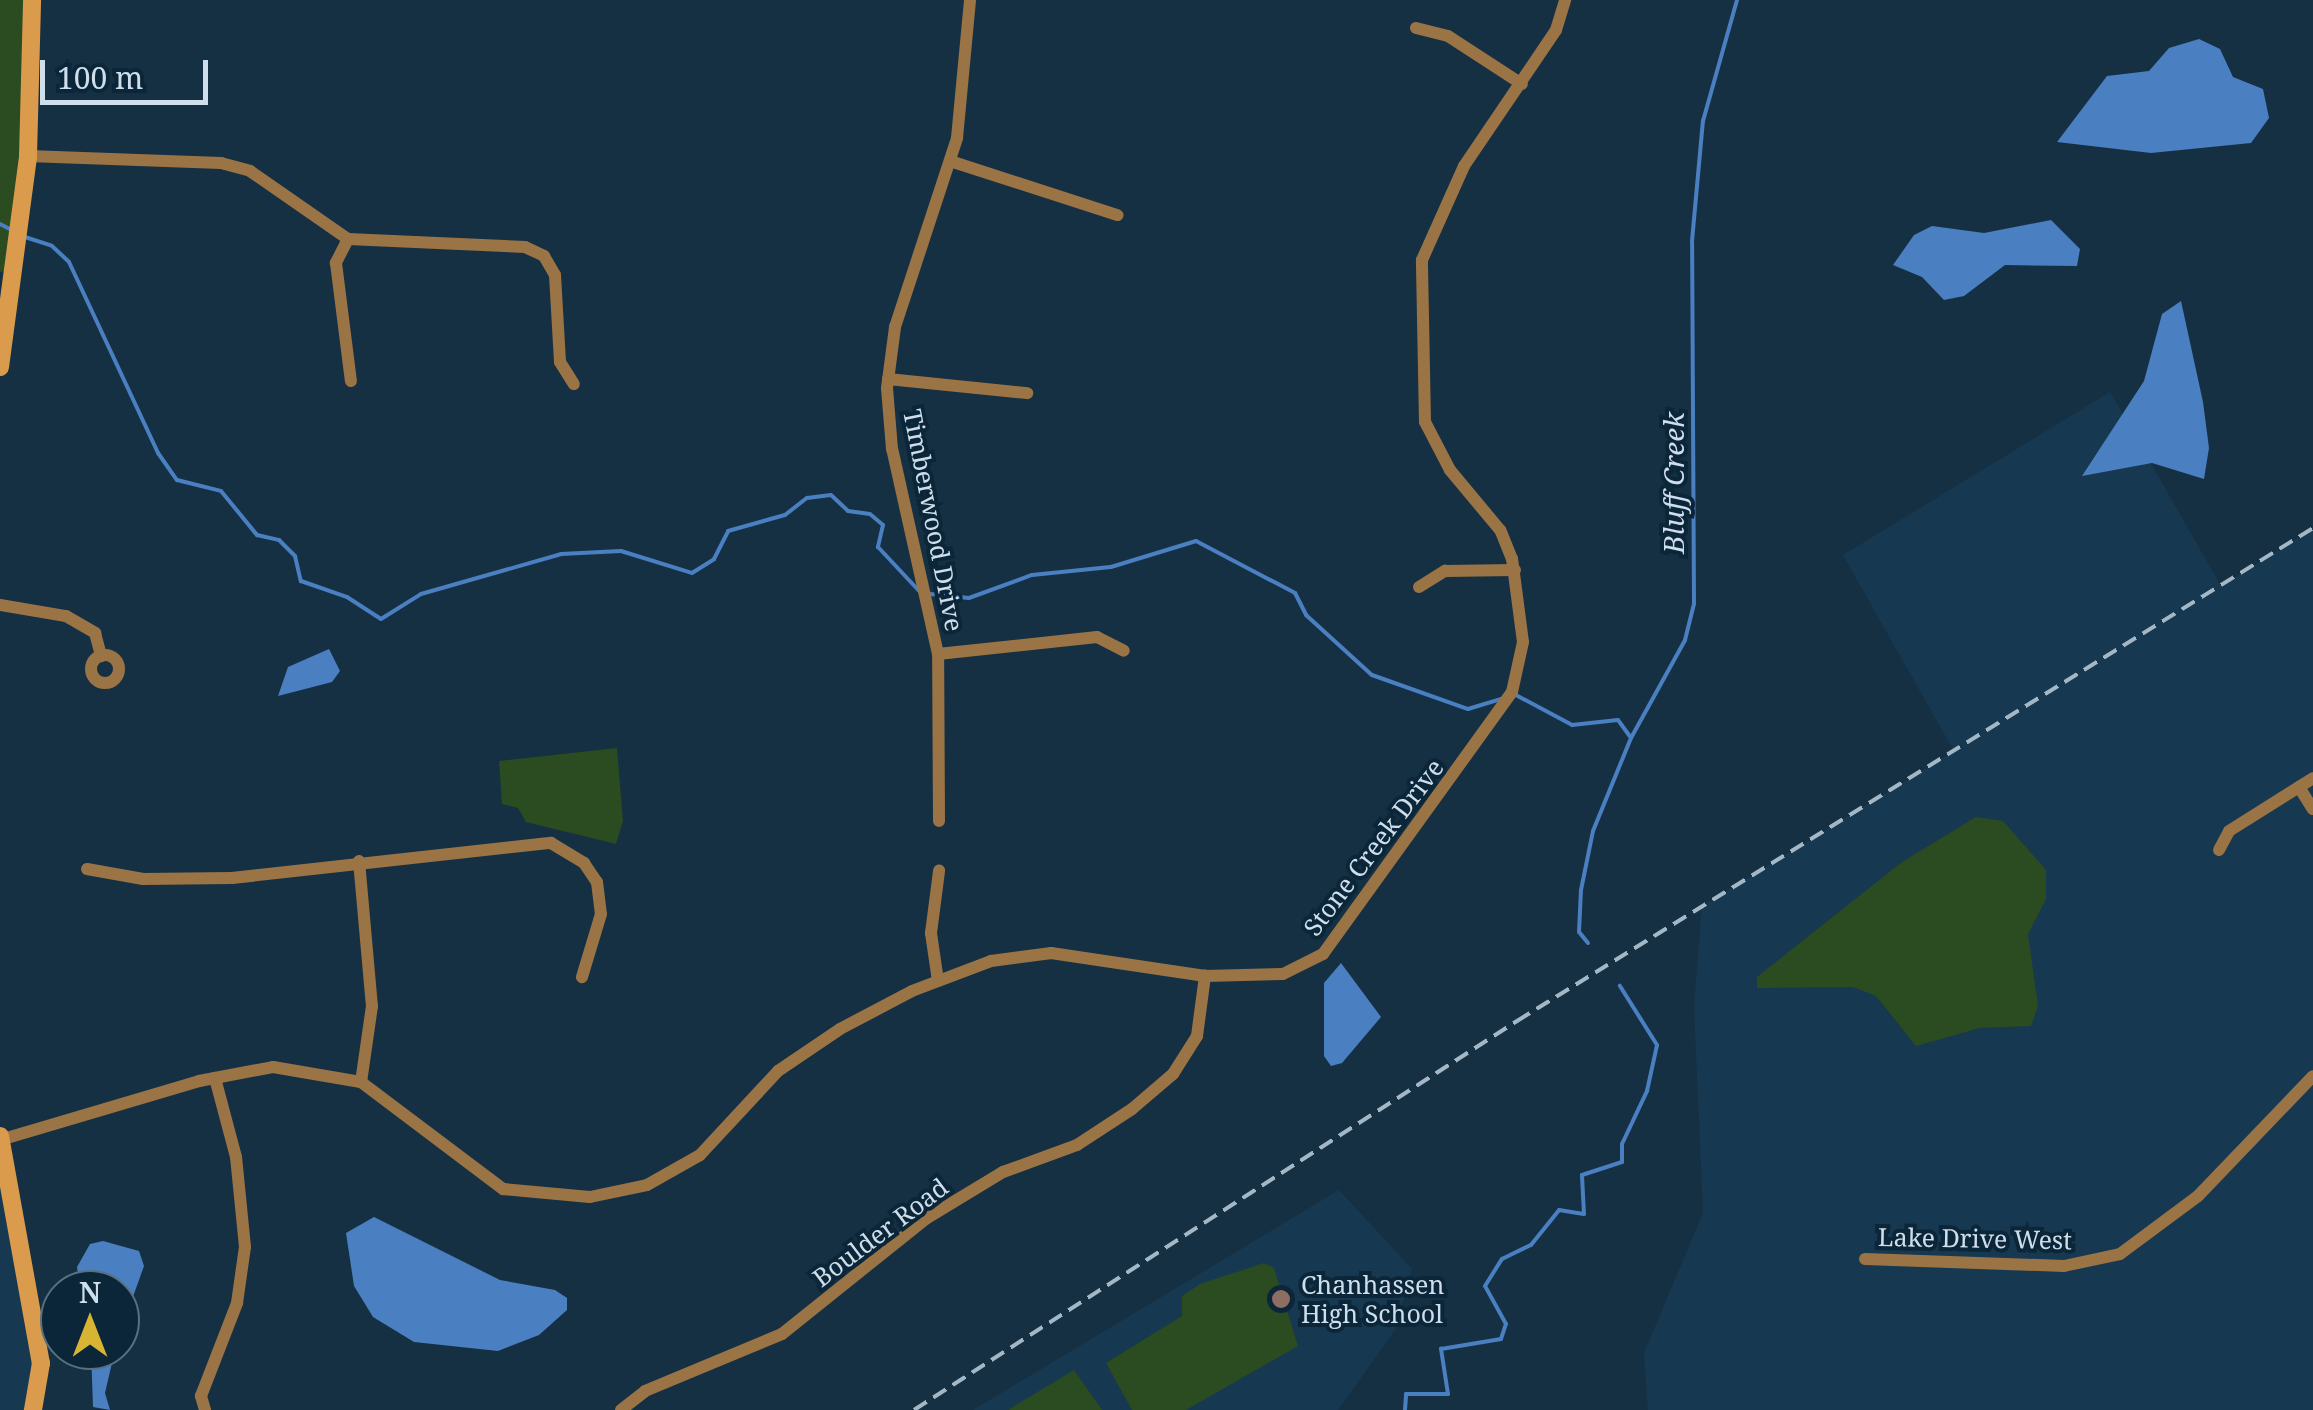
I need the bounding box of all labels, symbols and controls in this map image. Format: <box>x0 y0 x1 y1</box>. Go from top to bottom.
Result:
scale bar <box>45 40 212 102</box>
text: 100 m <box>57 57 143 98</box>
street label: Timberwood Drive <box>898 406 970 634</box>
water label: Bluff Creek <box>1656 412 1690 554</box>
street label: Stone Creek Drive <box>1297 753 1449 941</box>
street label: Boulder Road <box>806 1171 954 1293</box>
street label: Lake Drive West <box>1878 1221 2072 1255</box>
north arrow <box>40 1270 140 1370</box>
place label: Chanhassen High School <box>1301 1270 1444 1329</box>
text: N <box>79 1273 101 1311</box>
marker: Chanhassen High School <box>1270 1288 1292 1310</box>

